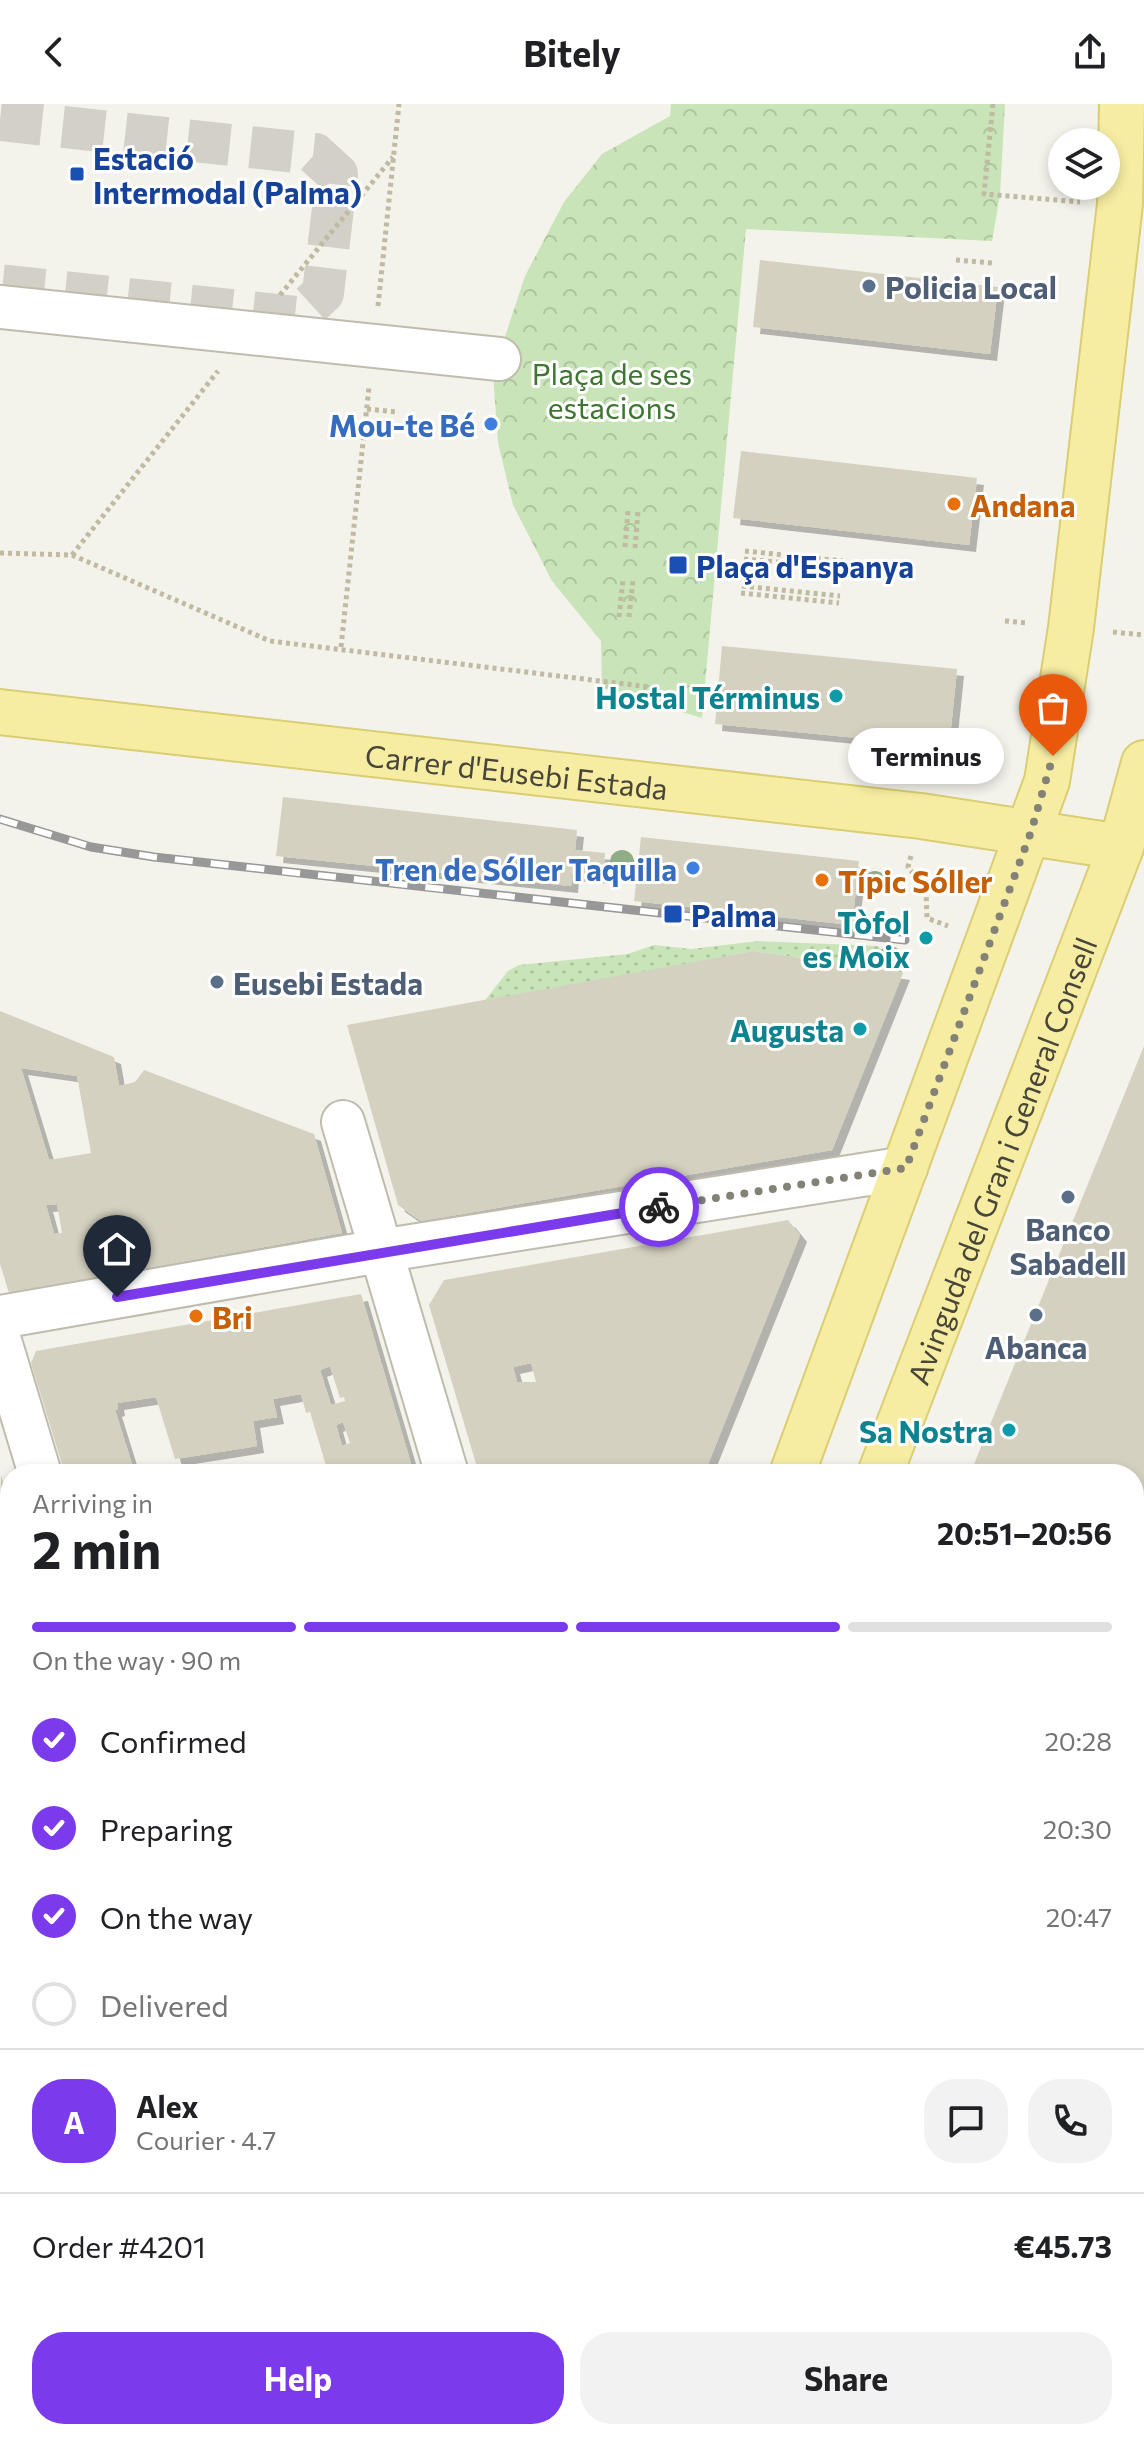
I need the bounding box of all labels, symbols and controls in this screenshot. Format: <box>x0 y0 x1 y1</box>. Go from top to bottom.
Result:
icon: back <box>32 30 76 74</box>
text: Bitely <box>523 30 621 74</box>
icon: share <box>1068 30 1112 74</box>
map controls <box>1048 128 1120 200</box>
button: layers <box>1048 128 1120 200</box>
place label: Estació Intermodal (Palma) <box>93 139 362 210</box>
marker: Estació Intermodal (Palma) <box>68 165 86 183</box>
place label: Policia Local <box>885 268 1057 305</box>
marker: Policia Local <box>860 277 878 295</box>
park label: Plaça de ses estacions <box>532 354 692 425</box>
place label: Mou-te Bé <box>329 406 475 443</box>
marker: Mou-te Bé <box>482 415 500 433</box>
place label: Andana <box>970 486 1075 523</box>
marker: Andana <box>945 495 963 513</box>
place label: Plaça d'Espanya <box>696 547 914 585</box>
marker: Plaça d'Espanya <box>667 554 689 576</box>
pin <box>1019 674 1087 756</box>
place label: Hostal Términus <box>595 678 820 715</box>
icon: bag <box>1031 686 1075 730</box>
marker: Hostal Términus <box>827 687 845 705</box>
callout: Terminus <box>849 728 1005 784</box>
street label: Carrer d'Eusebi Estada <box>363 735 670 806</box>
text: Terminus <box>870 740 982 771</box>
place label: Tren de Sóller Taquilla <box>375 850 677 887</box>
marker: Tren de Sóller Taquilla <box>684 859 702 877</box>
place label: Típic Sóller <box>838 862 993 899</box>
marker: Típic Sóller <box>813 871 831 889</box>
place label: Palma <box>691 896 776 933</box>
marker: Palma <box>662 903 684 925</box>
place label: Tòfol es Moix <box>802 903 910 974</box>
marker: Tòfol es Moix <box>917 929 935 947</box>
street label: Avinguda del Gran i General Consell <box>898 932 1103 1389</box>
place label: Eusebi Estada <box>233 964 423 1001</box>
marker: Eusebi Estada <box>208 973 226 991</box>
place label: Augusta <box>730 1011 844 1048</box>
marker: Augusta <box>851 1020 869 1038</box>
courier <box>619 1167 699 1247</box>
icon: bike <box>637 1185 681 1229</box>
marker: Banco Sabadell <box>1059 1188 1077 1206</box>
place label: Banco Sabadell <box>1009 1210 1127 1281</box>
pin <box>83 1215 151 1297</box>
icon: home <box>95 1227 139 1271</box>
place label: Bri <box>212 1298 253 1335</box>
marker: Abanca <box>1027 1306 1045 1324</box>
marker: Bri <box>187 1307 205 1325</box>
place label: Abanca <box>985 1328 1087 1365</box>
place label: Sa Nostra <box>859 1412 993 1449</box>
marker: Sa Nostra <box>1000 1421 1018 1439</box>
text: Arriving in <box>32 1487 153 1518</box>
text: 20:51–20:56 <box>937 1514 1112 1551</box>
text: 2 min <box>32 1516 161 1580</box>
text: On the way · 90 m <box>32 1644 241 1675</box>
icon: check <box>32 1718 76 1762</box>
text: Confirmed <box>100 1722 247 1759</box>
text: 20:28 <box>1044 1725 1112 1756</box>
icon: check <box>32 1806 76 1850</box>
text: Preparing <box>100 1810 233 1847</box>
text: 20:30 <box>1043 1813 1112 1844</box>
icon: check <box>32 1894 76 1938</box>
text: On the way <box>100 1898 253 1935</box>
text: 20:47 <box>1046 1901 1112 1932</box>
text: Delivered <box>100 1986 229 2023</box>
button: chat <box>924 2079 1008 2163</box>
button: phone <box>1028 2079 1112 2163</box>
text: Alex <box>136 2087 199 2124</box>
text: A <box>63 2103 85 2140</box>
text: Courier · 4.7 <box>136 2124 276 2155</box>
text: Order #4201 <box>32 2227 206 2264</box>
text: €45.73 <box>1014 2227 1112 2264</box>
button: Help <box>32 2332 564 2424</box>
button: Share <box>580 2332 1112 2424</box>

